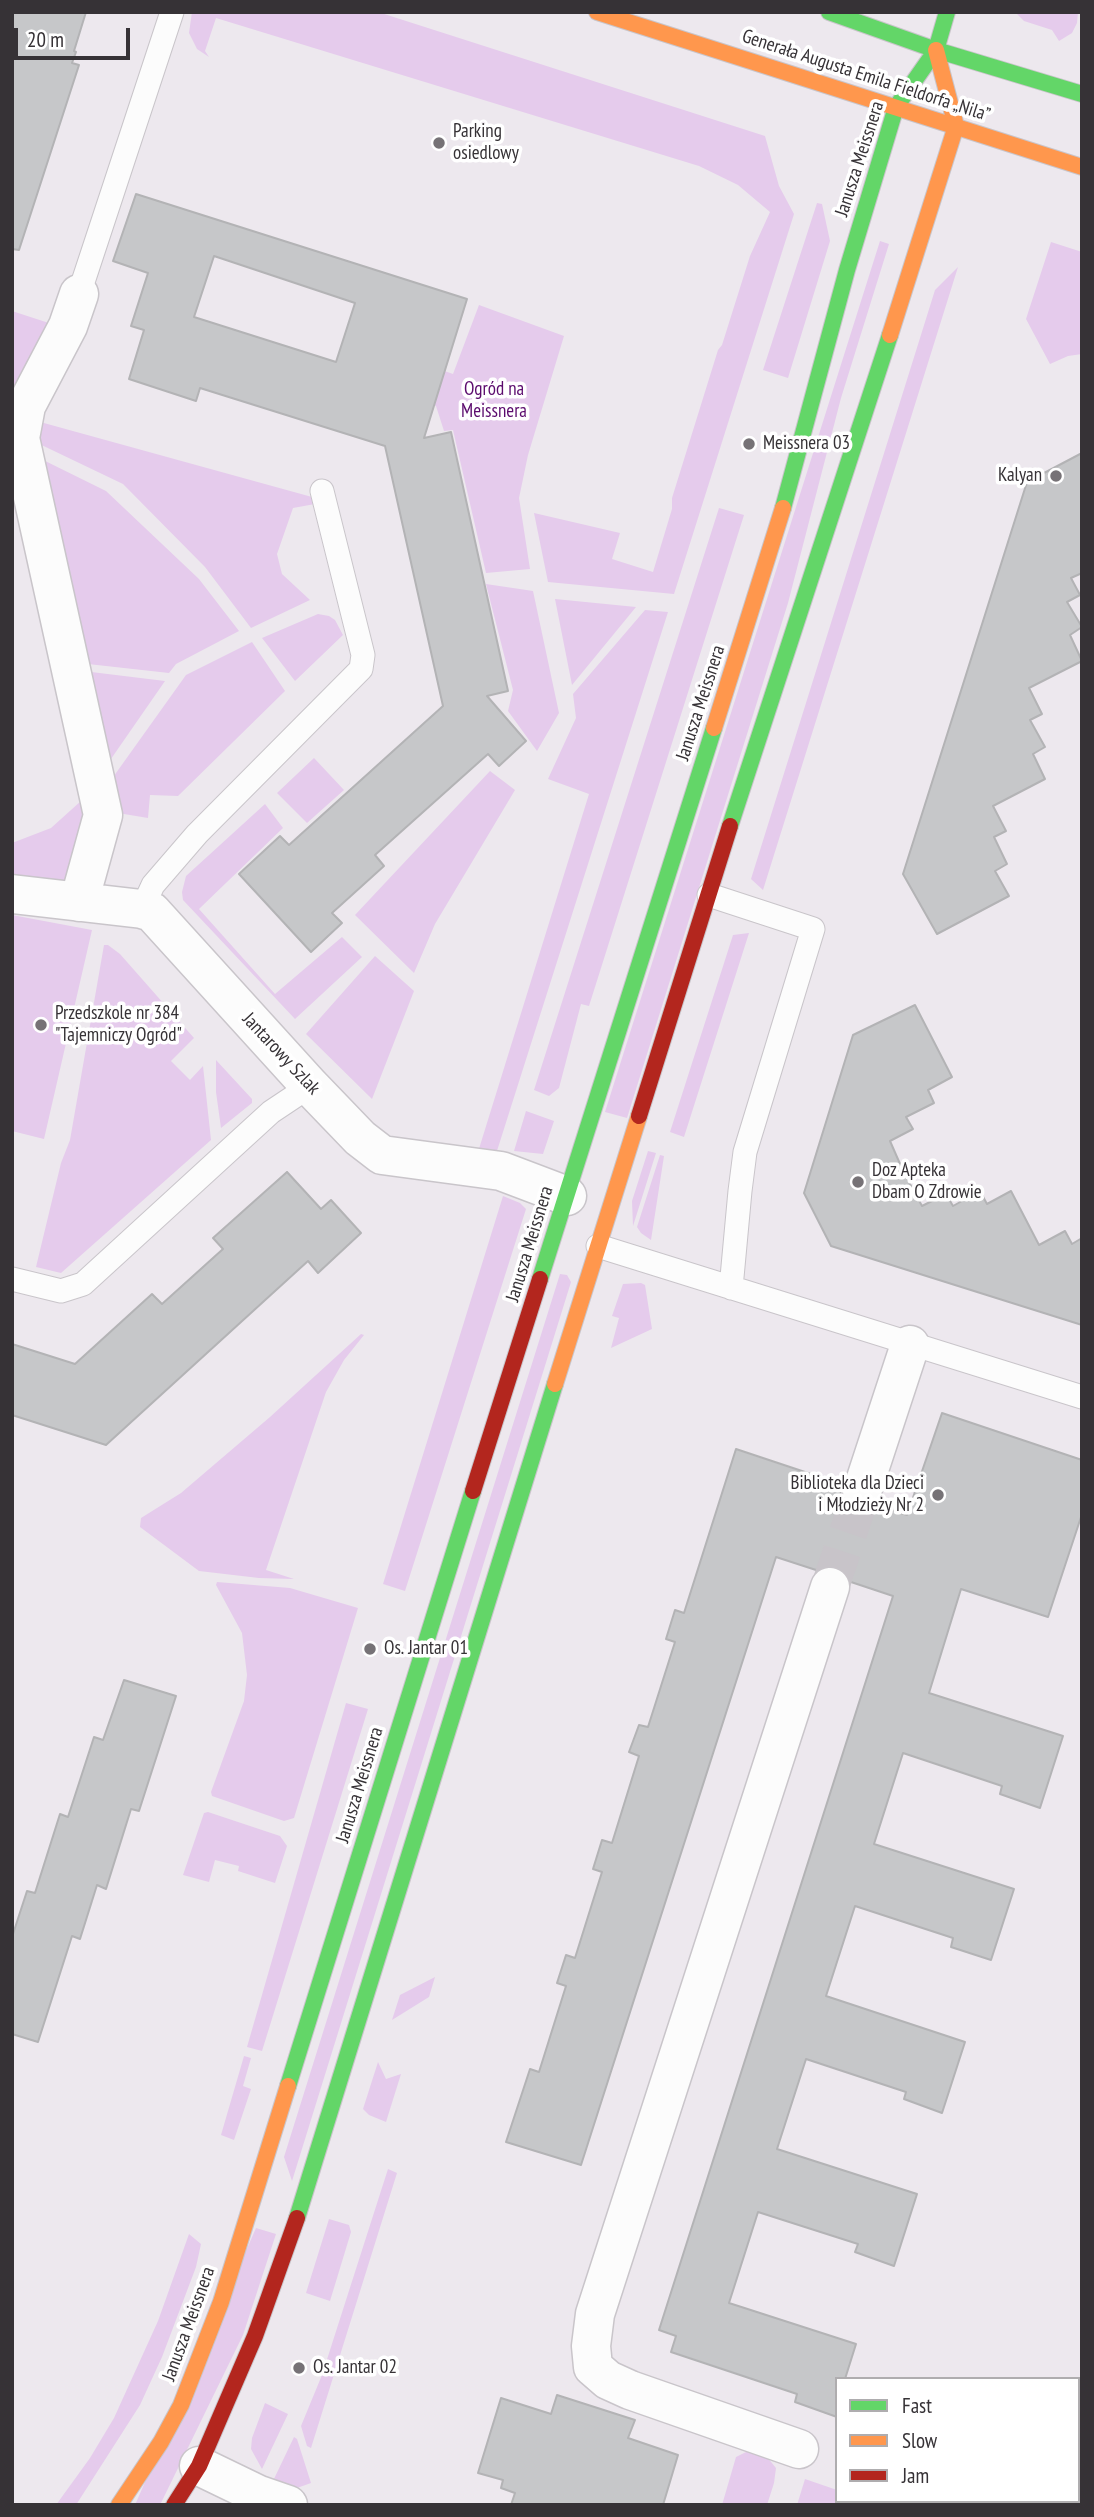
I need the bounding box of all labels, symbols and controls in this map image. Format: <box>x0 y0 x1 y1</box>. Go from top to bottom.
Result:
scale bar <box>18 14 133 58</box>
street label: Generała Augusta Emila Fieldorfa „Nila” <box>739 25 993 127</box>
text: 20 m <box>27 26 64 53</box>
street label: Janusza Meissnera <box>831 99 889 219</box>
place label: Parking osiedlowy <box>453 121 519 165</box>
marker: Parking osiedlowy <box>431 135 447 151</box>
park label: Ogród na Meissnera <box>461 379 527 423</box>
place label: Meissnera 03 <box>763 433 850 455</box>
marker: Meissnera 03 <box>741 436 757 452</box>
place label: Kalyan <box>998 465 1042 487</box>
marker: Kalyan <box>1048 468 1064 484</box>
street label: Janusza Meissnera <box>672 643 730 763</box>
place label: Przedszkole nr 384 "Tajemniczy Ogród" <box>55 1003 182 1047</box>
street label: Jantarowy Szlak <box>237 1008 325 1100</box>
marker: Przedszkole nr 384 "Tajemniczy Ogród" <box>33 1017 49 1033</box>
place label: Doz Apteka Dbam O Zdrowie <box>872 1160 982 1204</box>
marker: Doz Apteka Dbam O Zdrowie <box>850 1174 866 1190</box>
street label: Janusza Meissnera <box>502 1183 558 1305</box>
place label: Biblioteka dla Dzieci i Młodzieży Nr 2 <box>791 1473 924 1517</box>
marker: Biblioteka dla Dzieci i Młodzieży Nr 2 <box>930 1487 946 1503</box>
place label: Os. Jantar 01 <box>384 1638 468 1660</box>
marker: Os. Jantar 01 <box>362 1641 378 1657</box>
street label: Janusza Meissnera <box>332 1724 388 1846</box>
street label: Janusza Meissnera <box>158 2264 220 2384</box>
place label: Os. Jantar 02 <box>313 2357 397 2379</box>
marker: Os. Jantar 02 <box>291 2360 307 2376</box>
legend <box>835 2377 1080 2503</box>
text: Fast <box>902 2392 932 2419</box>
text: Slow <box>902 2427 937 2454</box>
text: Jam <box>902 2462 929 2489</box>

